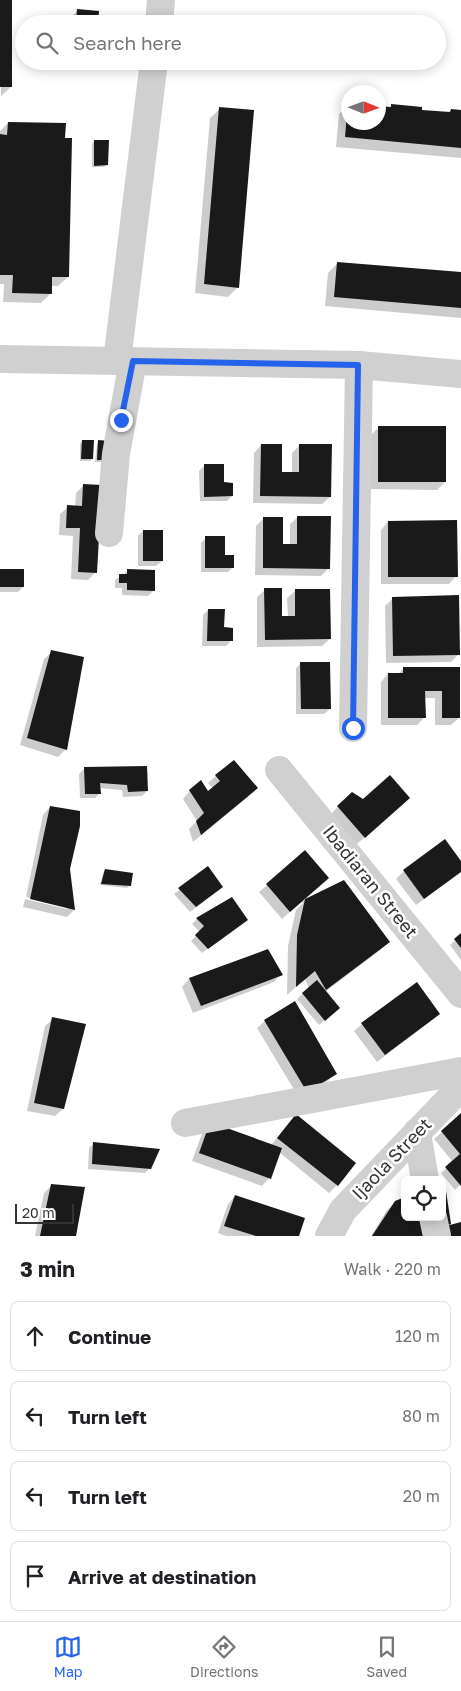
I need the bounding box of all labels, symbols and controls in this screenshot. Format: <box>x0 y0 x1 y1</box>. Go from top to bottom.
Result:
search box <box>15 15 446 70</box>
icon: search <box>33 29 61 57</box>
text: Search here <box>73 31 182 54</box>
north arrow <box>341 85 386 130</box>
route end <box>110 409 133 432</box>
route start <box>342 717 365 740</box>
street label: Ibadiaran Street <box>319 821 423 942</box>
street label: Ijaola Street <box>347 1113 436 1204</box>
map controls <box>401 1176 446 1221</box>
button: locate <box>401 1176 446 1221</box>
scale bar <box>15 1201 74 1224</box>
text: 20 m <box>22 1204 55 1221</box>
text: 3 min <box>20 1256 75 1282</box>
text: Walk · 220 m <box>344 1259 441 1279</box>
icon: ahead <box>21 1322 49 1350</box>
text: Continue <box>68 1325 151 1348</box>
text: 120 m <box>395 1326 440 1346</box>
icon: left <box>21 1402 49 1430</box>
text: Turn left <box>68 1405 147 1428</box>
text: 80 m <box>402 1406 440 1426</box>
icon: left <box>21 1482 49 1510</box>
text: Turn left <box>68 1485 147 1508</box>
text: 20 m <box>403 1486 440 1506</box>
icon: arrive <box>21 1562 49 1590</box>
text: Arrive at destination <box>68 1565 256 1588</box>
tab: Map <box>54 1633 82 1680</box>
tab: Directions <box>190 1633 259 1680</box>
tab: Saved <box>366 1633 407 1680</box>

